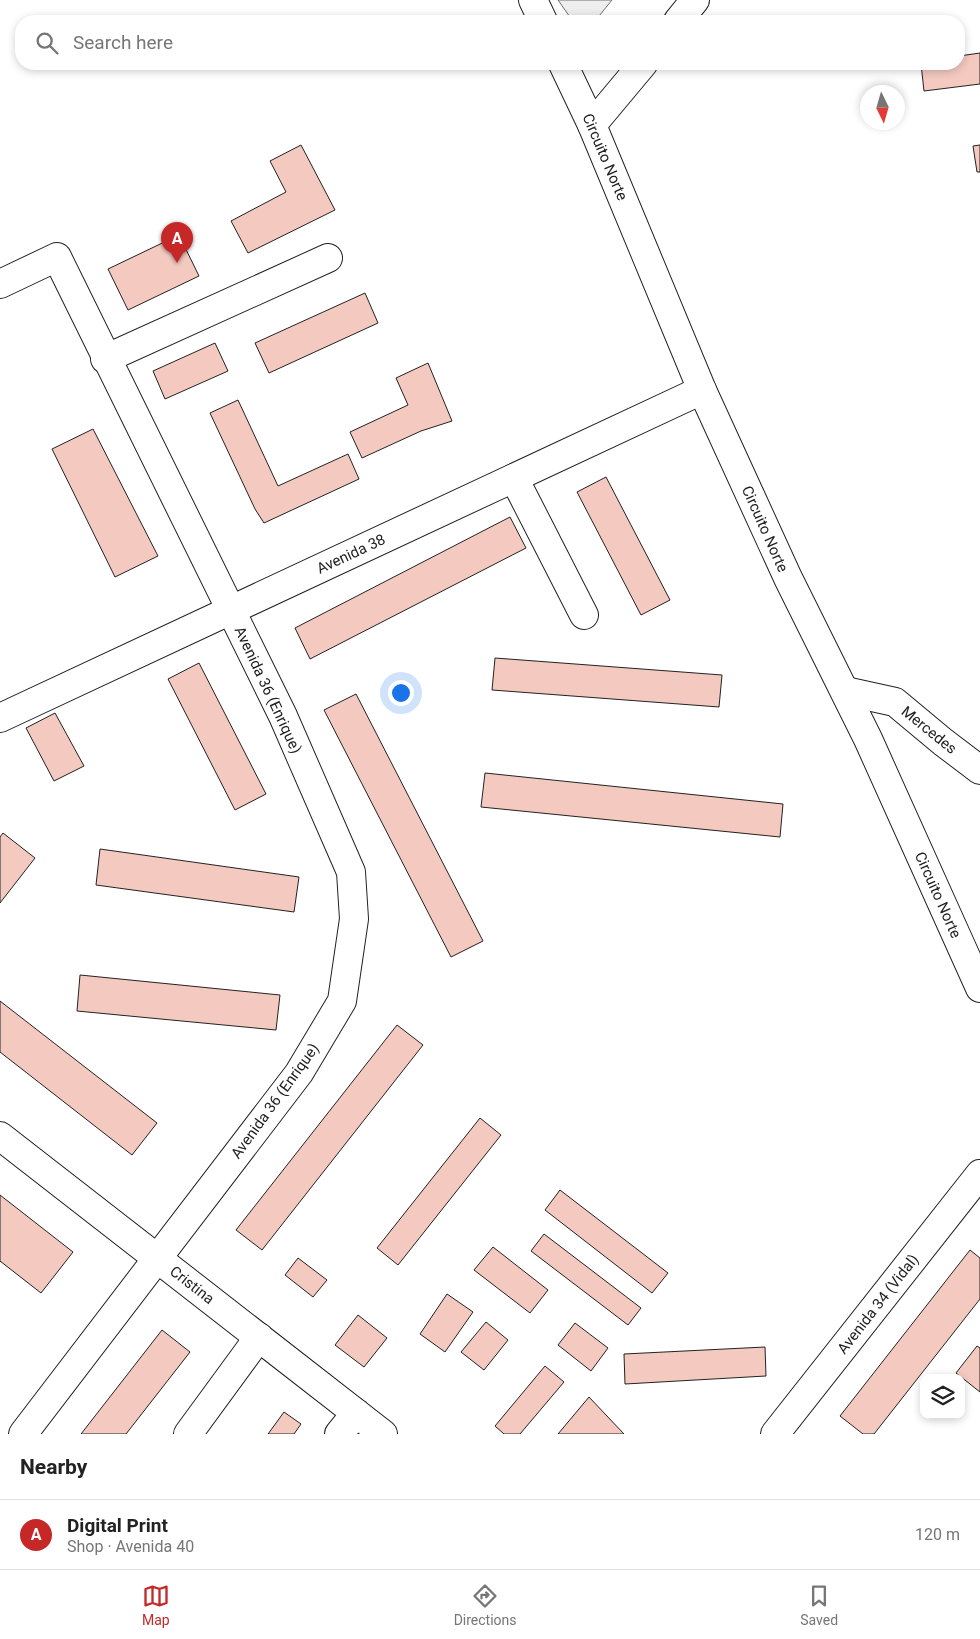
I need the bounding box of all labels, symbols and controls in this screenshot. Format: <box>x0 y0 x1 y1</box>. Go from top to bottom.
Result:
search box <box>15 15 965 70</box>
icon: search <box>33 29 61 57</box>
text: Search here <box>73 31 173 54</box>
north arrow <box>860 85 905 130</box>
street label: Circuito Norte <box>579 111 631 203</box>
pin: A <box>161 222 193 263</box>
street label: Circuito Norte <box>738 483 792 575</box>
street label: Avenida 38 <box>314 530 388 578</box>
street label: Avenida 36 (Enrique) <box>231 624 305 756</box>
your location <box>388 680 414 706</box>
street label: Mercedes <box>898 702 960 758</box>
street label: Circuito Norte <box>911 849 965 941</box>
street label: Avenida 36 (Enrique) <box>227 1040 323 1162</box>
street label: Avenida 34 (Vidal) <box>834 1251 922 1357</box>
street label: Cristina <box>166 1262 218 1308</box>
map controls <box>920 1374 965 1419</box>
button: layers <box>920 1374 965 1419</box>
text: Nearby <box>20 1455 87 1479</box>
text: Digital Print <box>67 1514 168 1537</box>
text: A <box>31 1525 41 1544</box>
text: 120 m <box>915 1525 960 1544</box>
text: Shop · Avenida 40 <box>67 1537 194 1556</box>
tab: Map <box>142 1582 170 1628</box>
tab: Directions <box>454 1582 517 1628</box>
tab: Saved <box>800 1582 838 1628</box>

